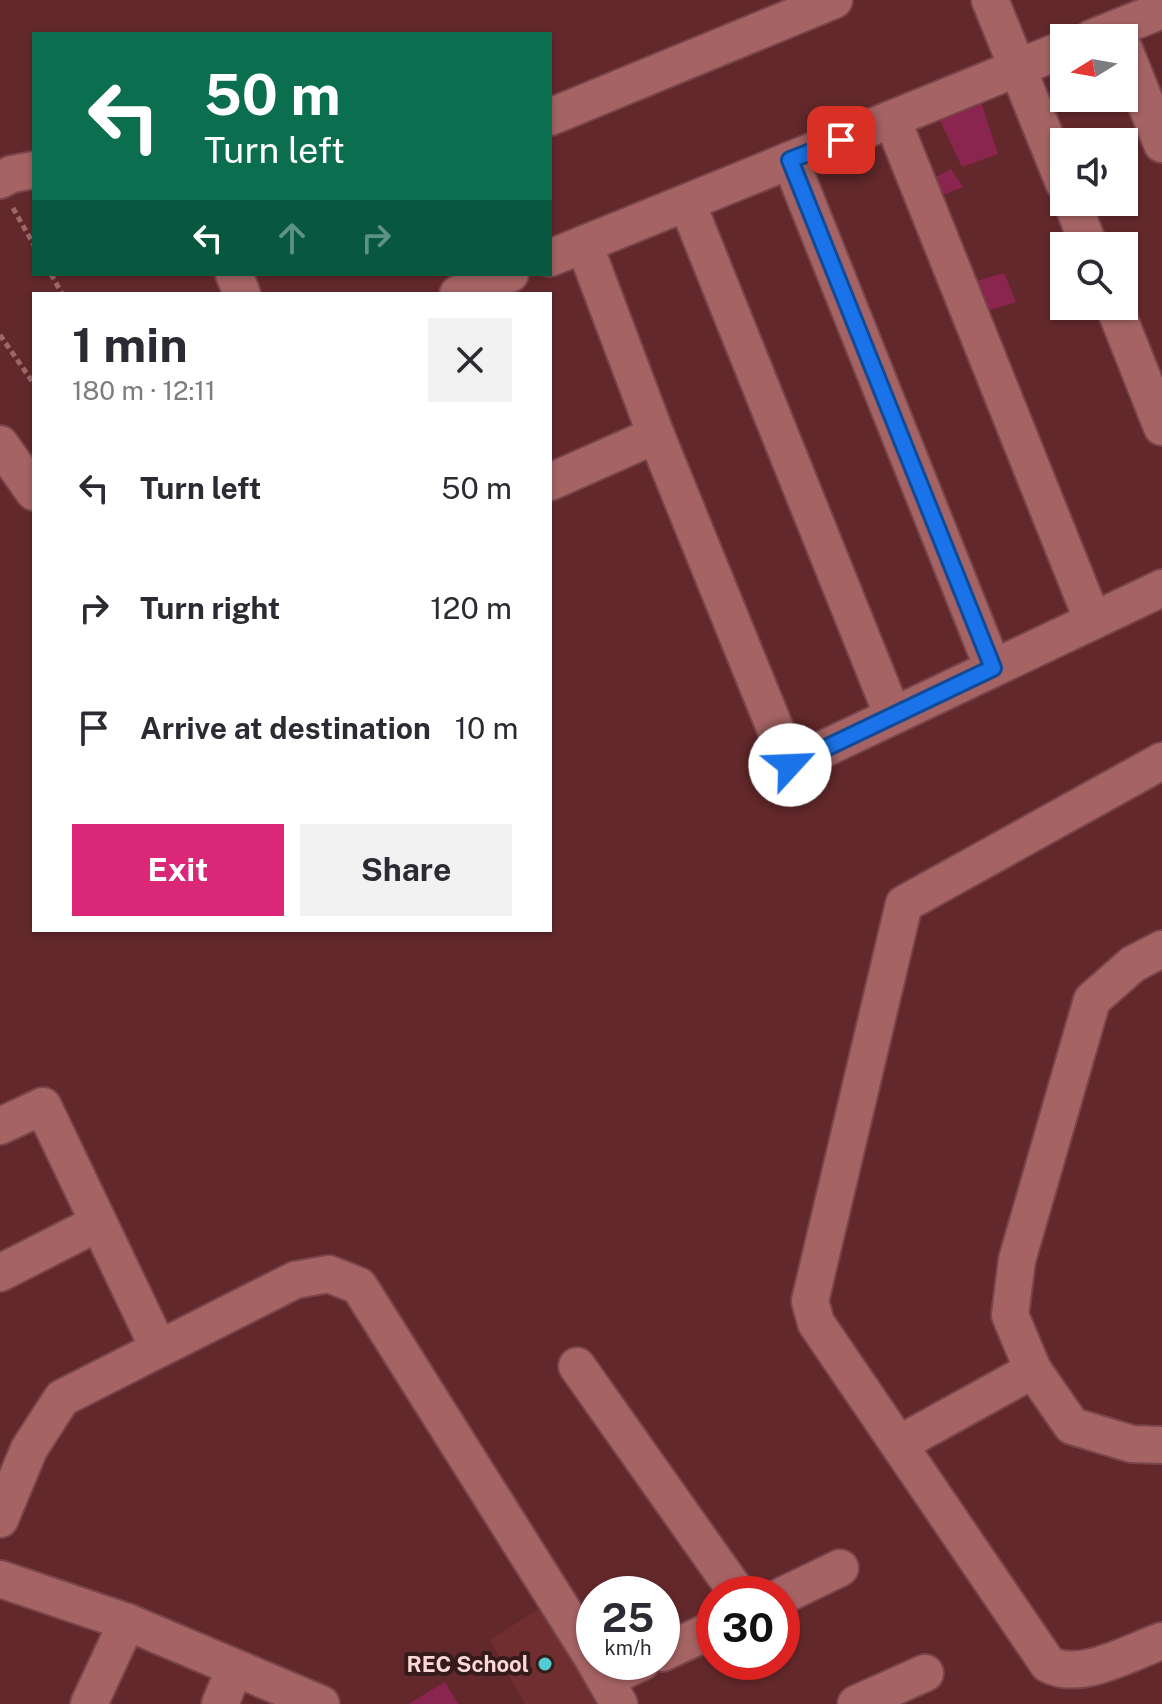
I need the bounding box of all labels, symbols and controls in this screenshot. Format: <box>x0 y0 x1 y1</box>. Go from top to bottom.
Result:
north arrow <box>1050 24 1138 112</box>
map controls <box>1050 24 1138 320</box>
text: 50 m <box>204 62 341 128</box>
icon: left <box>72 64 176 168</box>
pin <box>807 106 875 174</box>
icon: arrive <box>819 118 863 162</box>
button: sound <box>1050 128 1138 216</box>
text: Turn left <box>204 129 345 171</box>
icon: left <box>186 216 230 260</box>
icon: ahead <box>270 216 314 260</box>
icon: right <box>354 216 398 260</box>
button: search <box>1050 232 1138 320</box>
text: 1 min <box>72 316 188 373</box>
button: close <box>428 318 512 402</box>
text: 180 m · 12:11 <box>72 375 216 406</box>
icon: left <box>72 466 116 510</box>
text: Turn left <box>140 470 261 506</box>
text: 50 m <box>441 470 512 506</box>
icon: right <box>72 586 116 630</box>
text: Turn right <box>140 590 280 626</box>
text: 120 m <box>430 590 512 626</box>
icon: arrive <box>72 706 116 750</box>
text: Arrive at destination <box>140 710 431 746</box>
text: 10 m <box>455 710 519 746</box>
position arrow <box>748 723 832 807</box>
button: Exit <box>72 824 284 916</box>
button: Share <box>300 824 512 916</box>
speed limit sign: 30 <box>696 1576 800 1680</box>
text: 25 <box>602 1594 654 1641</box>
text: km/h <box>604 1636 652 1660</box>
place label: REC School <box>406 1651 529 1677</box>
marker: REC School <box>536 1655 554 1673</box>

